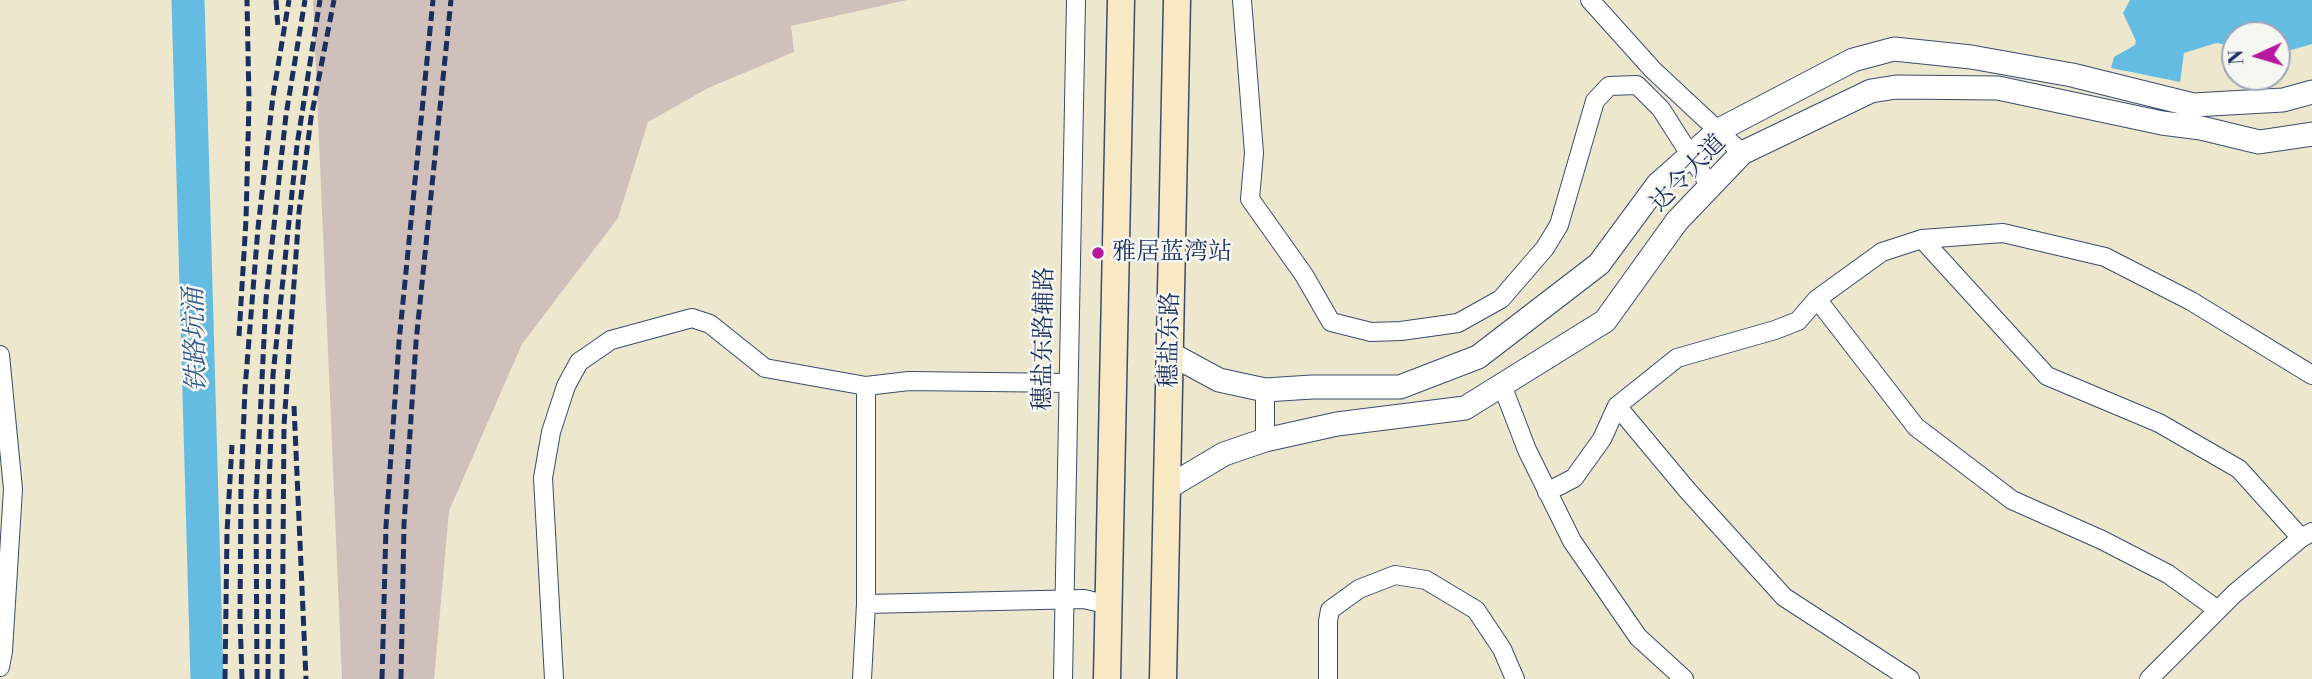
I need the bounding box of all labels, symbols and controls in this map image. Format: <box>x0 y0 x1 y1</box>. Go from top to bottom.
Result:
north arrow <box>2221 21 2291 91</box>
text: N <box>2225 49 2250 66</box>
street label: 达令大道 <box>1645 129 1733 219</box>
place label: 雅居蓝湾站 <box>1112 239 1232 267</box>
marker: 雅居蓝湾站 <box>1090 245 1106 261</box>
street label: 穗盐东路辅路 <box>1029 267 1061 411</box>
water label: 铁路坑涌 <box>180 287 214 393</box>
street label: 穗盐东路 <box>1156 292 1186 388</box>

